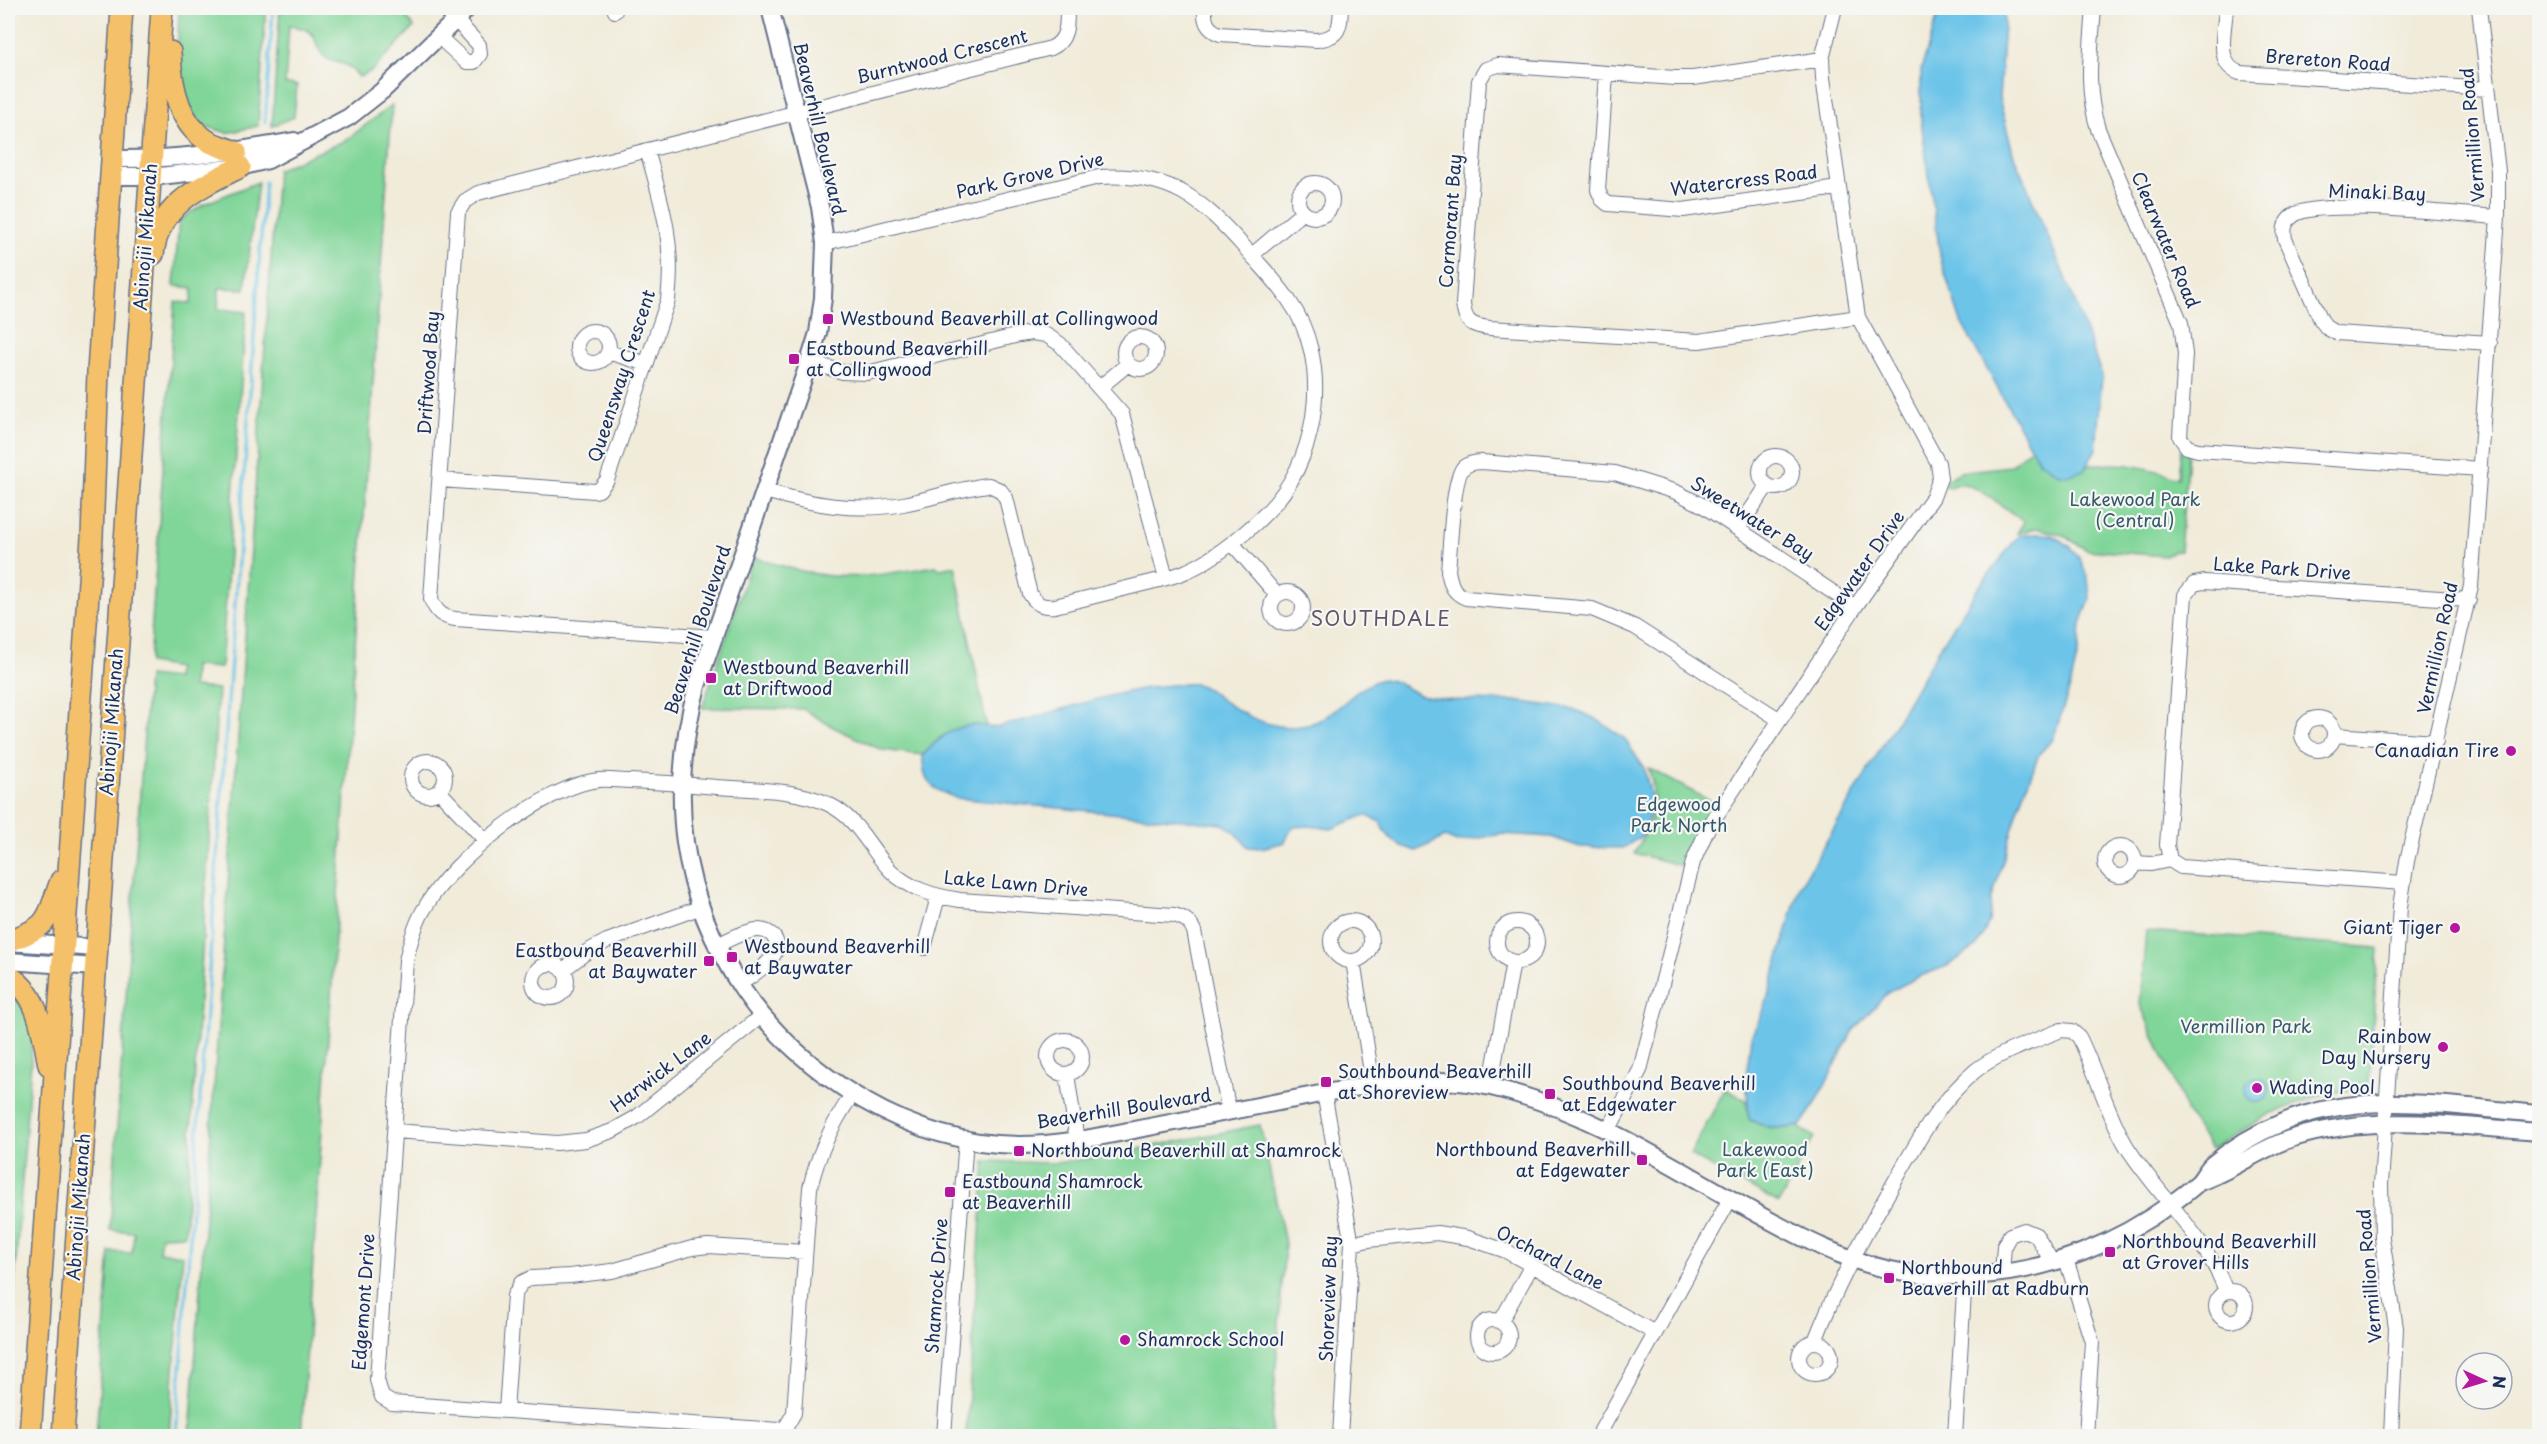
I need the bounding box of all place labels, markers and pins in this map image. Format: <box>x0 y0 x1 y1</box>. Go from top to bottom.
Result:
place label: Westbound Beaverhill at Collingwood <box>840 304 1158 331</box>
marker: Westbound Beaverhill at Collingwood <box>821 312 835 326</box>
place label: Eastbound Beaverhill at Collingwood <box>806 334 988 382</box>
marker: Eastbound Beaverhill at Collingwood <box>787 352 801 366</box>
place label: Westbound Beaverhill at Driftwood <box>723 653 909 701</box>
marker: Westbound Beaverhill at Driftwood <box>704 671 718 685</box>
place label: Canadian Tire <box>2374 736 2499 763</box>
marker: Canadian Tire <box>2504 744 2518 758</box>
place label: Giant Tiger <box>2343 913 2444 940</box>
marker: Giant Tiger <box>2448 921 2462 935</box>
place label: Westbound Beaverhill at Baywater <box>744 932 930 980</box>
place label: Eastbound Beaverhill at Baywater <box>515 936 698 984</box>
marker: Westbound Beaverhill at Baywater <box>725 950 739 964</box>
marker: Eastbound Beaverhill at Baywater <box>702 954 716 968</box>
place label: Rainbow Day Nursery <box>2321 1022 2431 1070</box>
marker: Rainbow Day Nursery <box>2436 1040 2450 1054</box>
place label: Southbound Beaverhill at Shoreview <box>1338 1057 1532 1105</box>
place label: Southbound Beaverhill at Edgewater <box>1562 1069 1756 1117</box>
place label: Wading Pool <box>2269 1073 2375 1100</box>
marker: Southbound Beaverhill at Shoreview <box>1319 1075 1333 1089</box>
marker: Wading Pool <box>2250 1081 2264 1095</box>
marker: Southbound Beaverhill at Edgewater <box>1543 1087 1557 1101</box>
place label: Northbound Beaverhill at Edgewater <box>1435 1135 1631 1183</box>
place label: Northbound Beaverhill at Shamrock <box>1031 1136 1341 1163</box>
marker: Northbound Beaverhill at Shamrock <box>1012 1144 1026 1158</box>
marker: Northbound Beaverhill at Edgewater <box>1635 1153 1649 1167</box>
place label: Eastbound Shamrock at Beaverhill <box>962 1167 1143 1215</box>
marker: Eastbound Shamrock at Beaverhill <box>943 1185 957 1199</box>
place label: Northbound Beaverhill at Grover Hills <box>2122 1227 2317 1275</box>
marker: Northbound Beaverhill at Grover Hills <box>2103 1245 2117 1259</box>
place label: Northbound Beaverhill at Radburn <box>1901 1253 2089 1301</box>
marker: Northbound Beaverhill at Radburn <box>1882 1271 1896 1285</box>
place label: Shamrock School <box>1137 1325 1284 1352</box>
marker: Shamrock School <box>1118 1333 1132 1347</box>

